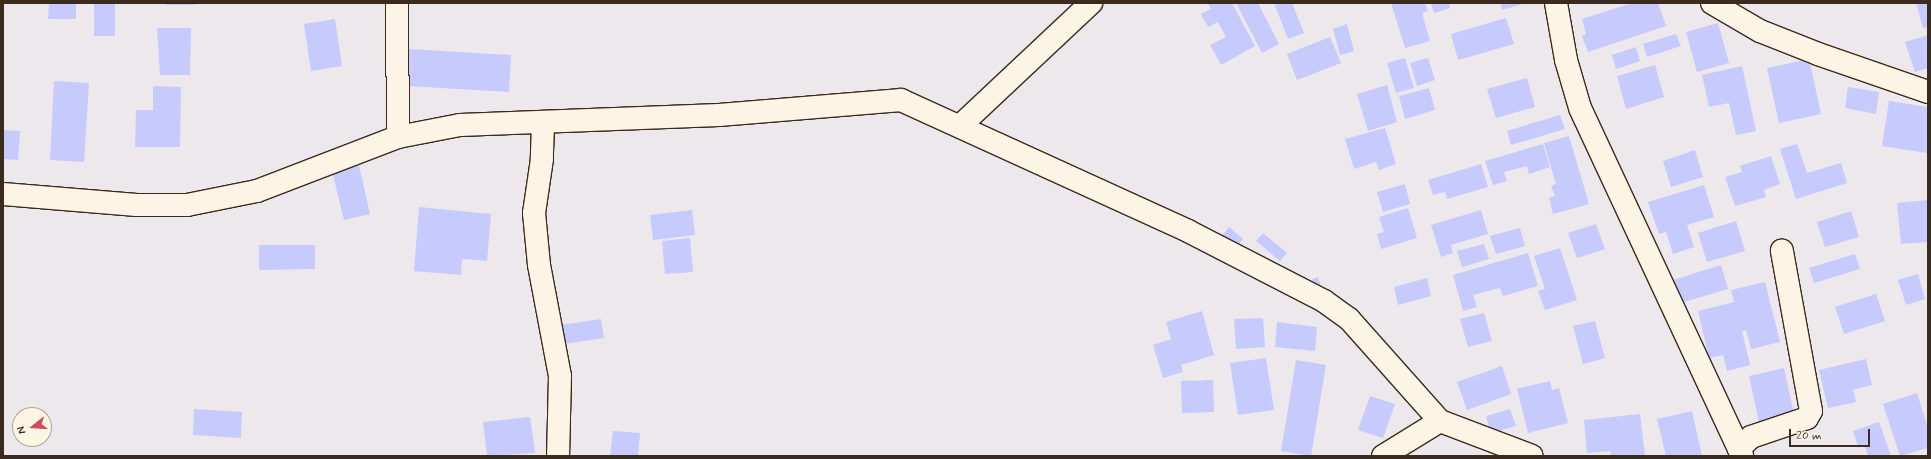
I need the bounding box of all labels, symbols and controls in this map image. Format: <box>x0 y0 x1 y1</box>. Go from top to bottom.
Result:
north arrow <box>12 407 52 447</box>
scale bar <box>1791 421 1872 447</box>
text: N <box>14 425 29 436</box>
text: 20 m <box>1796 428 1822 444</box>

